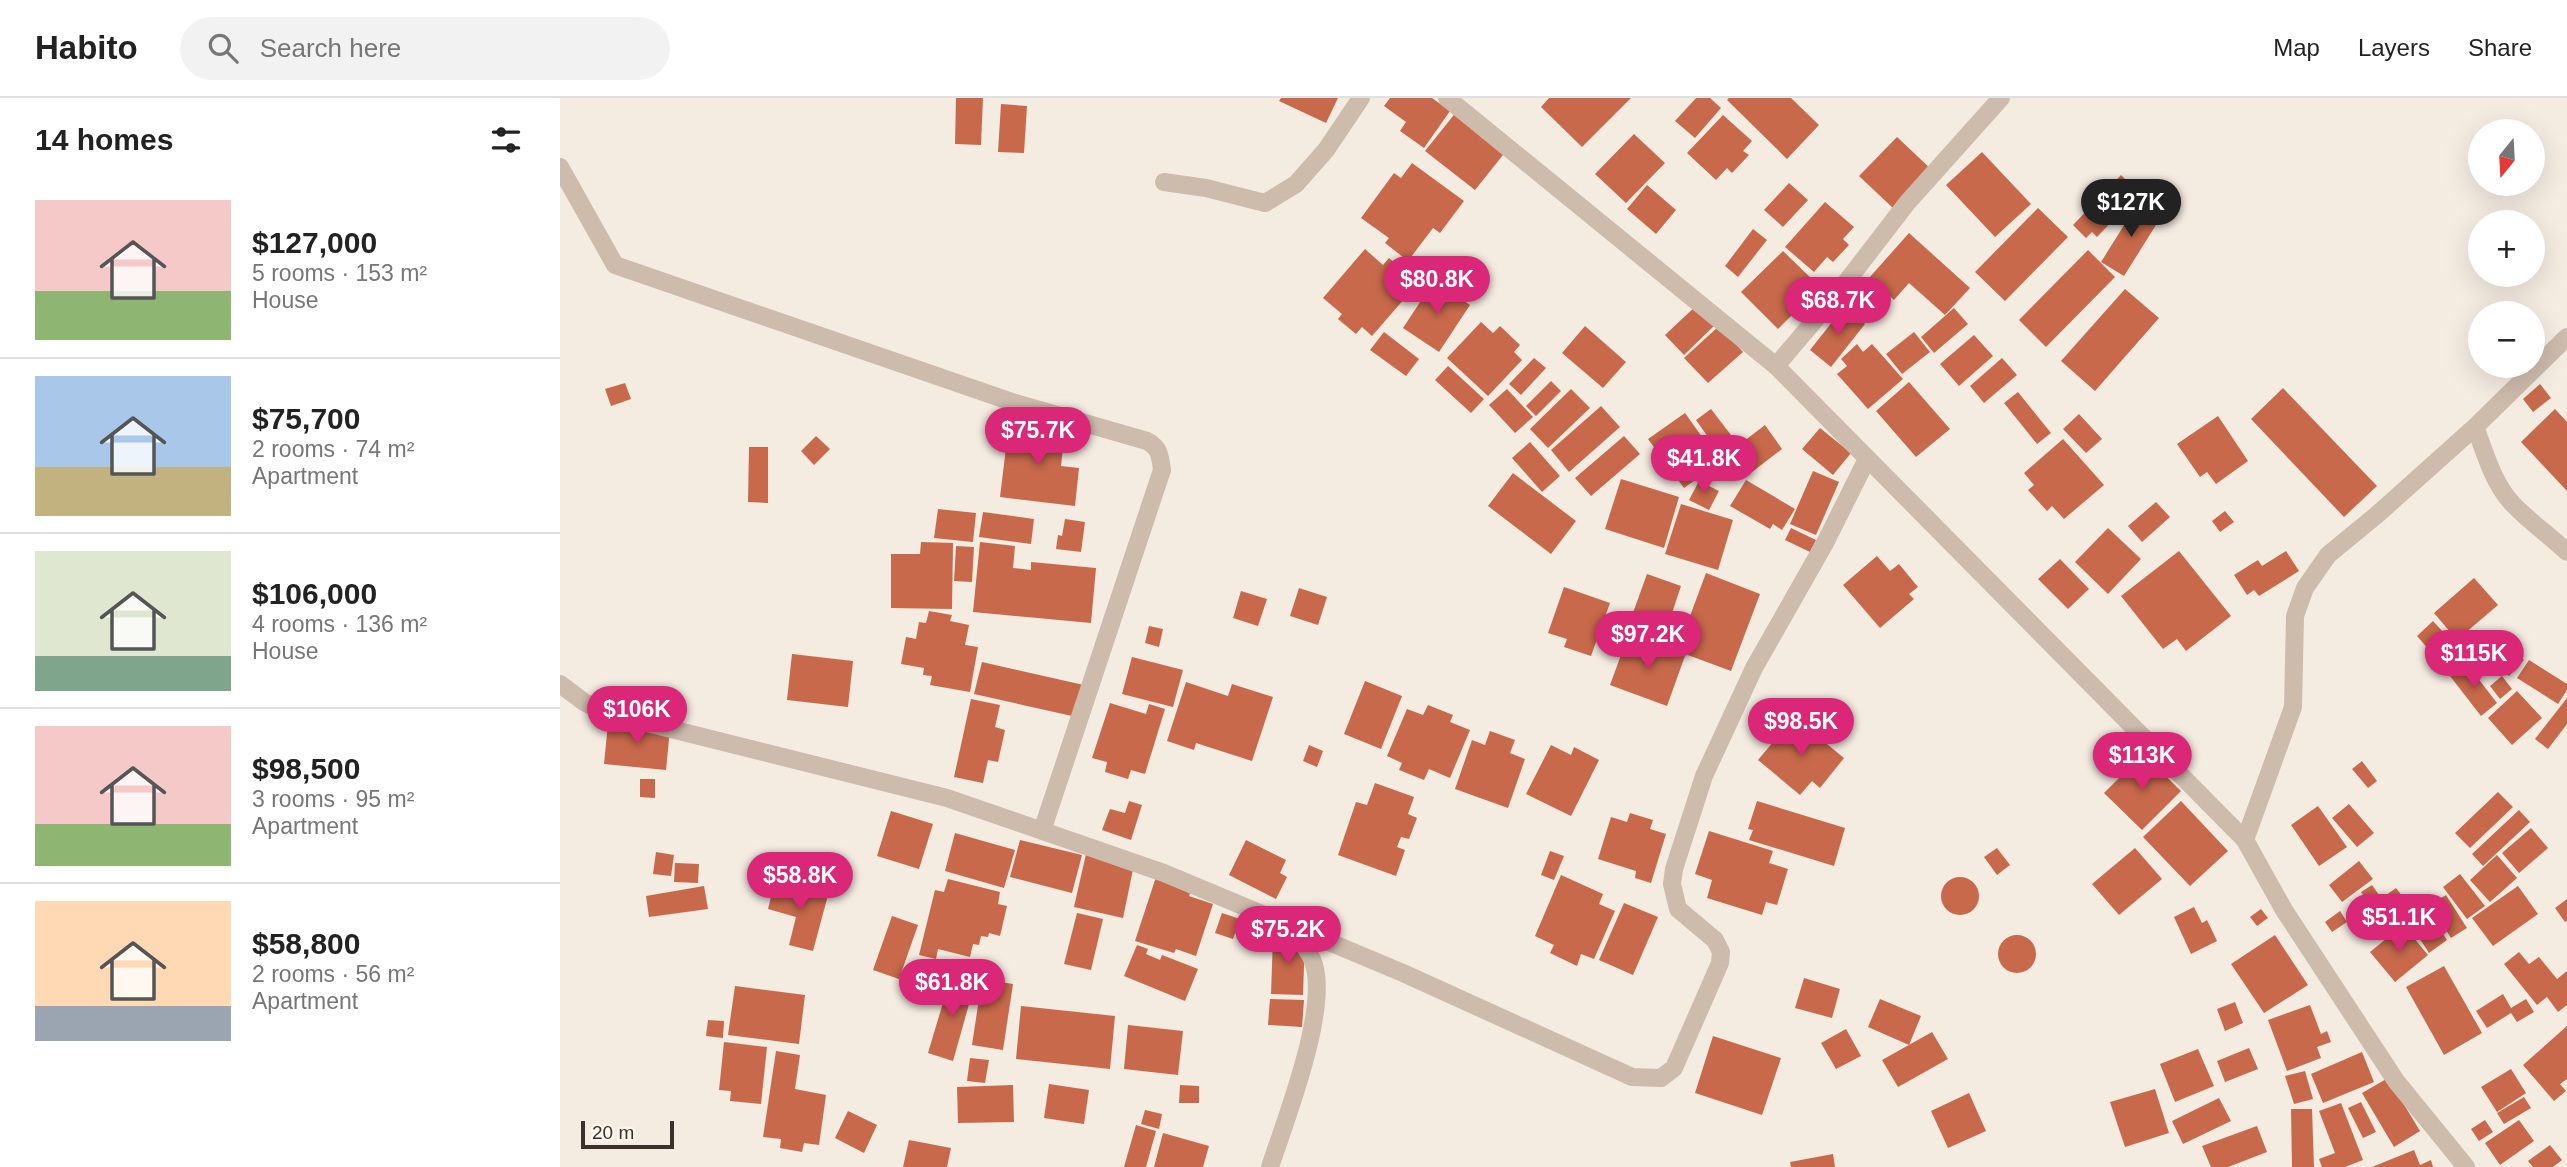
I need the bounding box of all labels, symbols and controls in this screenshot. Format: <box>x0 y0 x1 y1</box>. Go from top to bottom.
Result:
search box <box>180 17 670 80</box>
text: Habito <box>35 29 138 66</box>
icon: search <box>204 29 242 67</box>
text: Search here <box>260 33 401 63</box>
text: Map <box>2273 34 2320 61</box>
text: Layers <box>2358 34 2430 61</box>
text: Share <box>2468 34 2532 61</box>
north arrow <box>2468 119 2544 196</box>
map controls <box>2468 119 2545 378</box>
icon: filters <box>487 121 525 159</box>
text: 14 homes <box>35 123 173 156</box>
pin: $127K <box>2082 180 2180 239</box>
text: $127K <box>2097 189 2165 215</box>
button: + <box>2468 210 2545 287</box>
text: $127,000 <box>252 226 377 259</box>
icon: home <box>91 228 175 312</box>
pin: $80.8K <box>1380 256 1494 316</box>
text: 5 rooms · 153 m² <box>252 260 427 286</box>
text: $80.8K <box>1400 266 1474 292</box>
pin: $68.7K <box>1781 278 1895 337</box>
text: House <box>252 287 318 313</box>
text: $68.7K <box>1801 287 1875 313</box>
button: − <box>2468 301 2545 378</box>
text: $75,700 <box>252 402 360 435</box>
icon: home <box>91 404 175 488</box>
pin: $75.7K <box>981 408 1095 467</box>
text: $75.7K <box>1001 417 1075 443</box>
text: 2 rooms · 74 m² <box>252 436 414 462</box>
pin: $41.8K <box>1647 436 1761 495</box>
text: $41.8K <box>1667 445 1741 471</box>
text: Apartment <box>252 463 358 489</box>
text: $106,000 <box>252 577 377 610</box>
icon: home <box>91 579 175 663</box>
text: 4 rooms · 136 m² <box>252 611 427 637</box>
pin: $97.2K <box>1591 612 1705 671</box>
text: $97.2K <box>1611 621 1685 647</box>
pin: $115K <box>2425 630 2523 690</box>
text: House <box>252 638 318 664</box>
text: $115K <box>2441 640 2507 666</box>
pin: $106K <box>588 686 686 746</box>
text: $106K <box>603 696 671 722</box>
pin: $98.5K <box>1744 698 1858 758</box>
text: $98.5K <box>1764 708 1838 734</box>
pin: $113K <box>2093 732 2191 792</box>
text: $113K <box>2109 742 2175 768</box>
text: $98,500 <box>252 752 360 785</box>
icon: home <box>91 754 175 838</box>
text: 3 rooms · 95 m² <box>252 786 414 812</box>
text: Apartment <box>252 813 358 839</box>
pin: $58.8K <box>743 852 857 912</box>
text: $58.8K <box>763 862 837 888</box>
pin: $51.1K <box>2342 894 2456 954</box>
text: $51.1K <box>2362 904 2436 930</box>
pin: $75.2K <box>1231 906 1345 966</box>
text: $75.2K <box>1251 916 1325 942</box>
text: $58,800 <box>252 927 360 960</box>
icon: home <box>91 929 175 1013</box>
pin: $61.8K <box>895 960 1009 1019</box>
text: 2 rooms · 56 m² <box>252 961 414 987</box>
text: $61.8K <box>915 969 989 995</box>
text: Apartment <box>252 988 358 1014</box>
scale bar <box>581 1118 674 1150</box>
text: 20 m <box>592 1122 634 1143</box>

